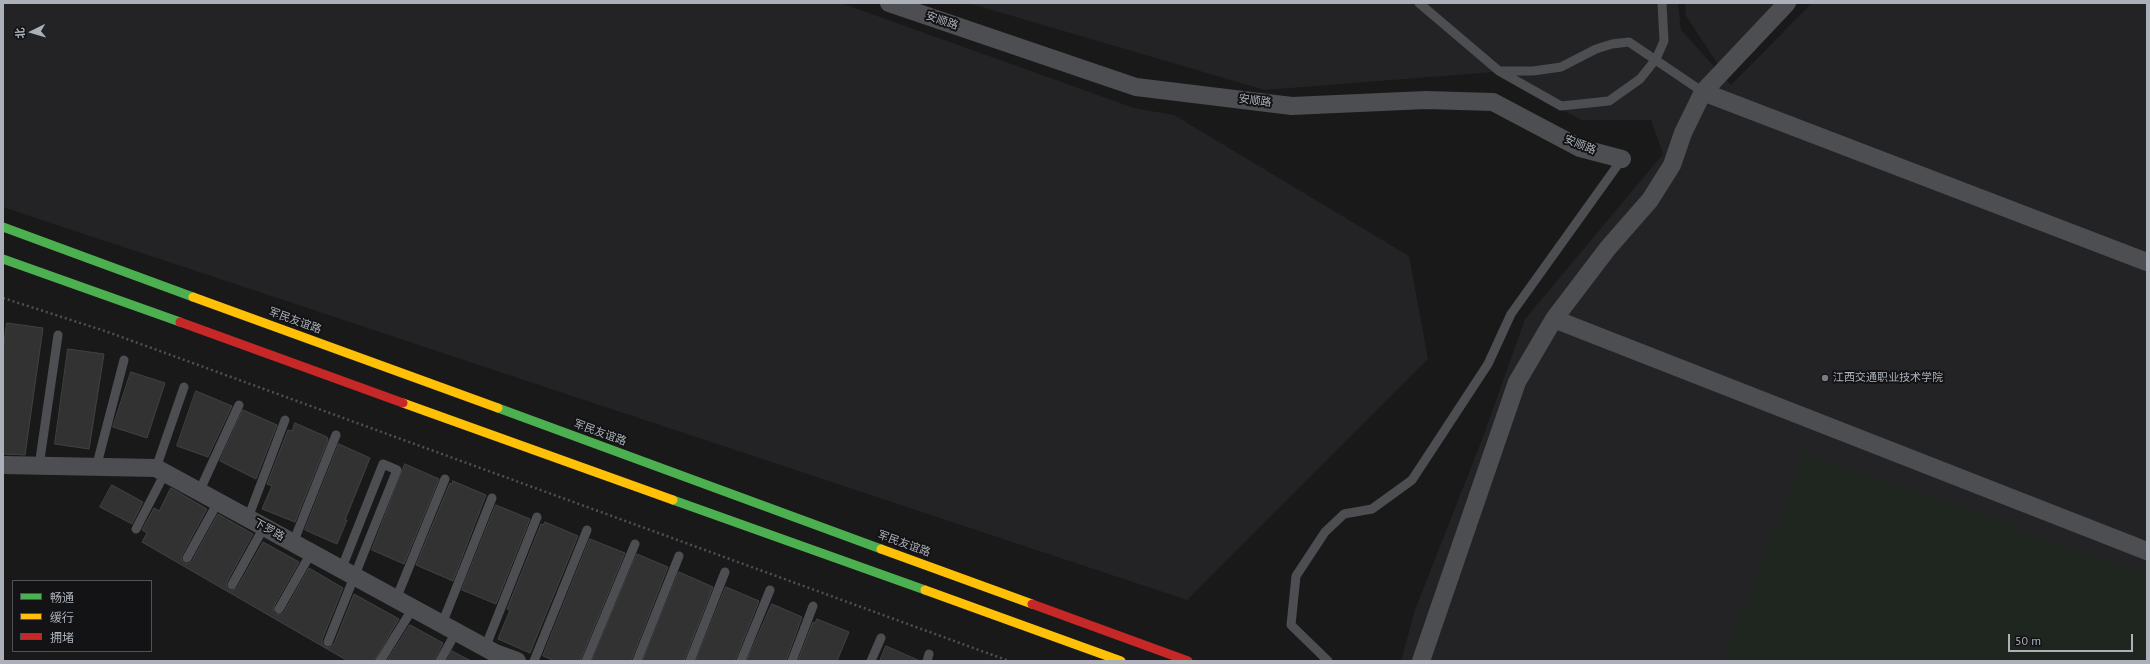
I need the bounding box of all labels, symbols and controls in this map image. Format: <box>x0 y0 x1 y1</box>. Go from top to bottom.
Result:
street label: 安顺路 <box>924 9 960 33</box>
north arrow <box>12 12 52 52</box>
text: 北 <box>13 27 27 39</box>
street label: 安顺路 <box>1238 92 1272 110</box>
street label: 安顺路 <box>1562 133 1598 157</box>
street label: 军民友谊路 <box>267 305 323 337</box>
place label: 江西交通职业技术学院 <box>1833 371 1943 385</box>
marker: 江西交通职业技术学院 <box>1820 373 1830 383</box>
street label: 军民友谊路 <box>572 417 628 449</box>
street label: 下罗路 <box>251 516 287 544</box>
street label: 军民友谊路 <box>876 528 932 560</box>
legend <box>12 580 152 652</box>
text: 畅通 <box>50 590 74 605</box>
text: 缓行 <box>50 610 74 625</box>
scale bar <box>2010 626 2135 652</box>
text: 拥堵 <box>50 630 74 645</box>
text: 50 m <box>2015 633 2041 648</box>

